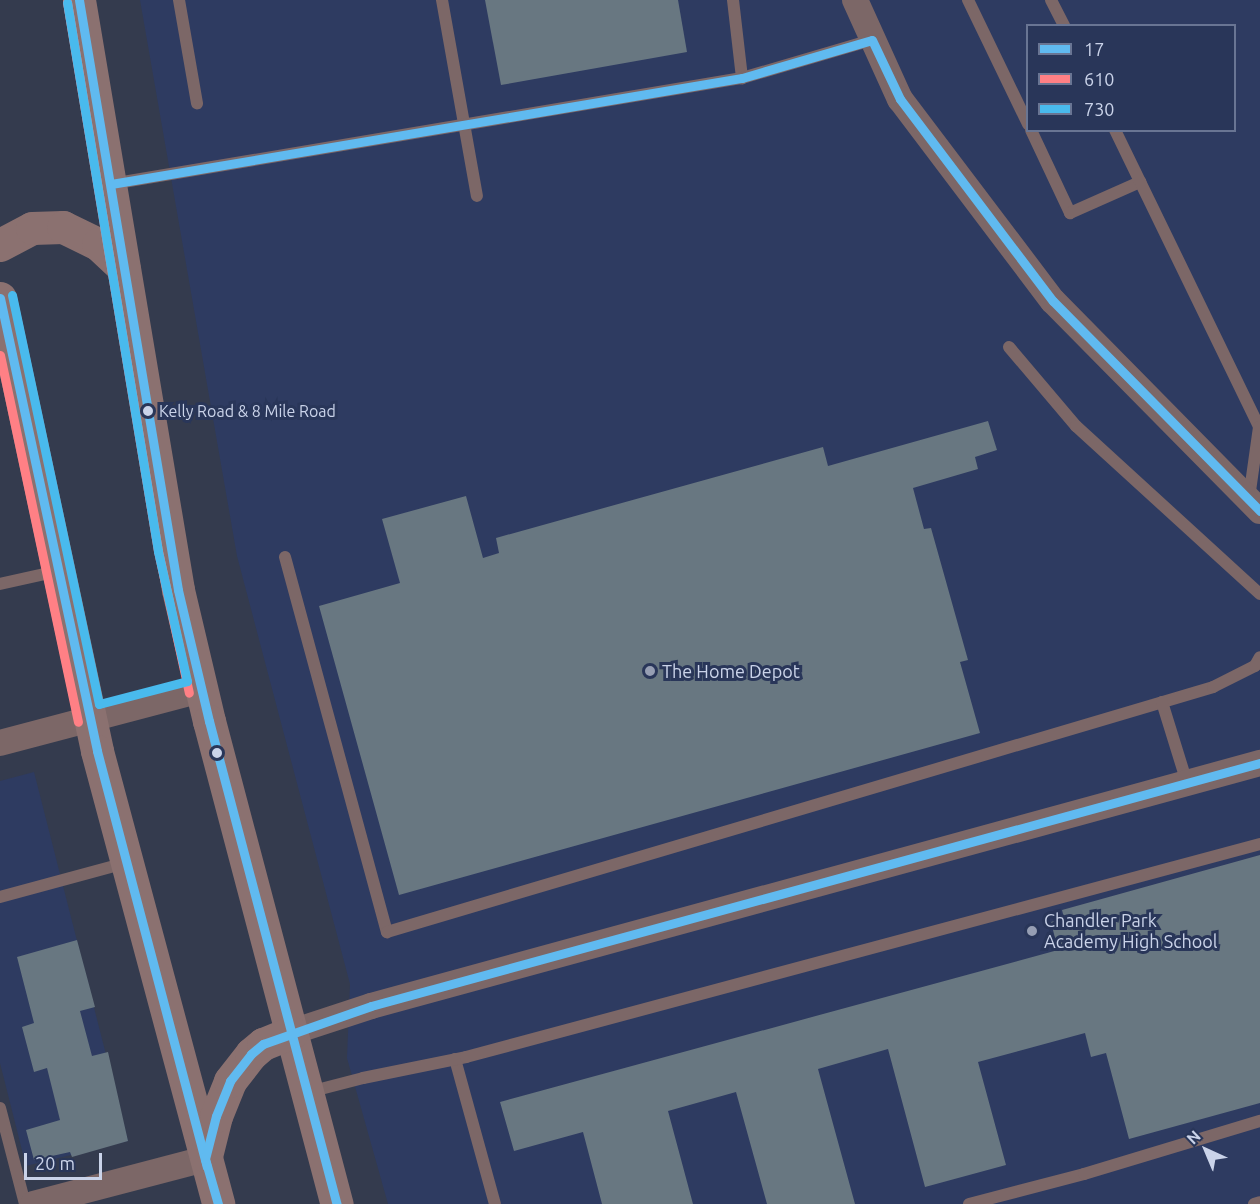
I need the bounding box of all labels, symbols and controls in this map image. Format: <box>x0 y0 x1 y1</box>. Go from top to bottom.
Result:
legend <box>1026 24 1236 132</box>
text: 17 <box>1084 39 1104 59</box>
text: 610 <box>1084 69 1114 89</box>
text: 730 <box>1084 99 1114 119</box>
place label: Kelly Road & 8 Mile Road <box>159 401 336 421</box>
marker: Kelly Road & 8 Mile Road <box>142 405 154 417</box>
place label: The Home Depot <box>662 660 800 682</box>
marker: The Home Depot <box>643 664 657 678</box>
unlabelled marker <box>211 747 223 759</box>
place label: Chandler Park Academy High School <box>1044 910 1218 952</box>
marker: Chandler Park Academy High School <box>1025 924 1039 938</box>
north arrow <box>1176 1120 1236 1180</box>
text: N <box>1183 1126 1204 1148</box>
scale bar <box>27 1141 105 1179</box>
text: 20 m <box>35 1153 75 1173</box>

